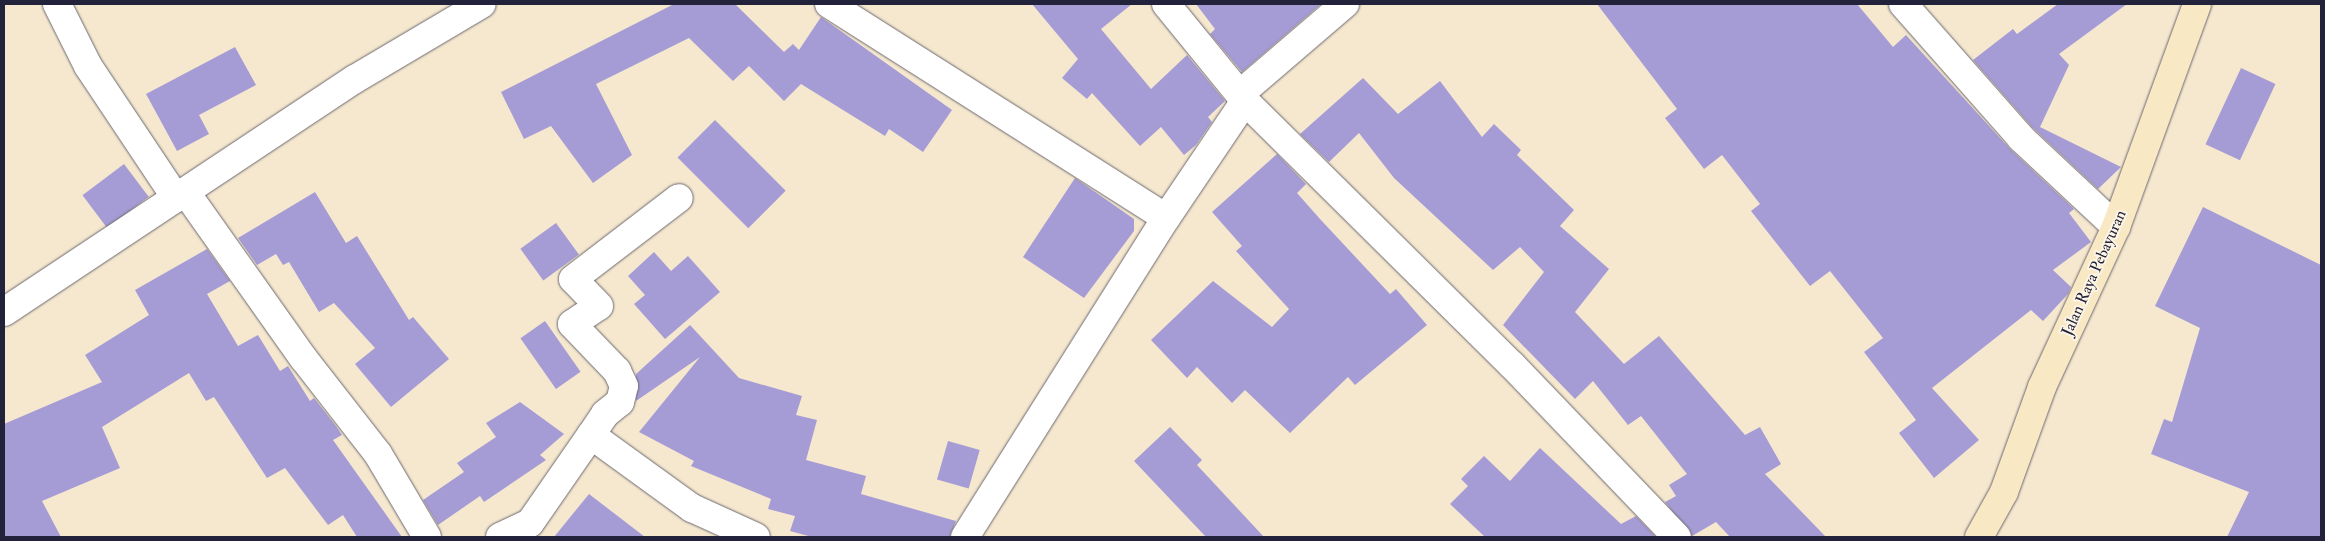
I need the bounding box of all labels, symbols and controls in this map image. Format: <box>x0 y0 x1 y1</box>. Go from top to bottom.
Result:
street label: Jalan Raya Pebayuran <box>2058 207 2130 339</box>

